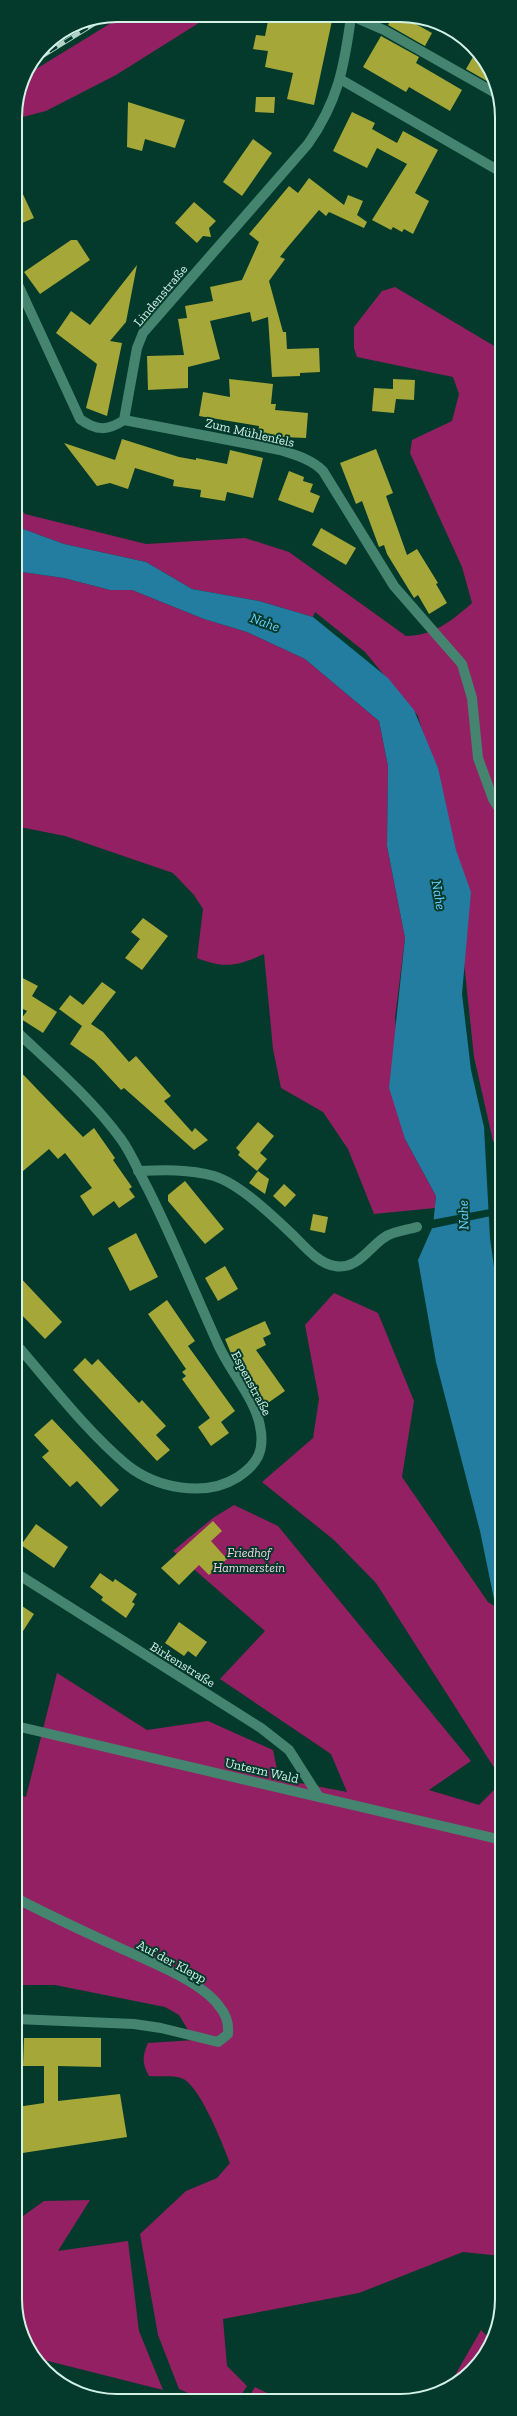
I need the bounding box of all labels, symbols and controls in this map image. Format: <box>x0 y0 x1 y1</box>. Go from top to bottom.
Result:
street label: Lindenstraße <box>130 261 190 329</box>
street label: Zum Mühlenfels <box>204 415 296 450</box>
water label: Nahe <box>248 609 282 636</box>
water label: Nahe <box>428 879 449 911</box>
water label: Nahe <box>454 1200 473 1230</box>
street label: Espenstraße <box>228 1348 275 1418</box>
park label: Friedhof Hammerstein <box>213 1545 285 1575</box>
street label: Birkenstraße <box>147 1639 218 1690</box>
street label: Unterm Wald <box>224 1755 300 1786</box>
street label: Auf der Klepp <box>135 1937 209 1986</box>

